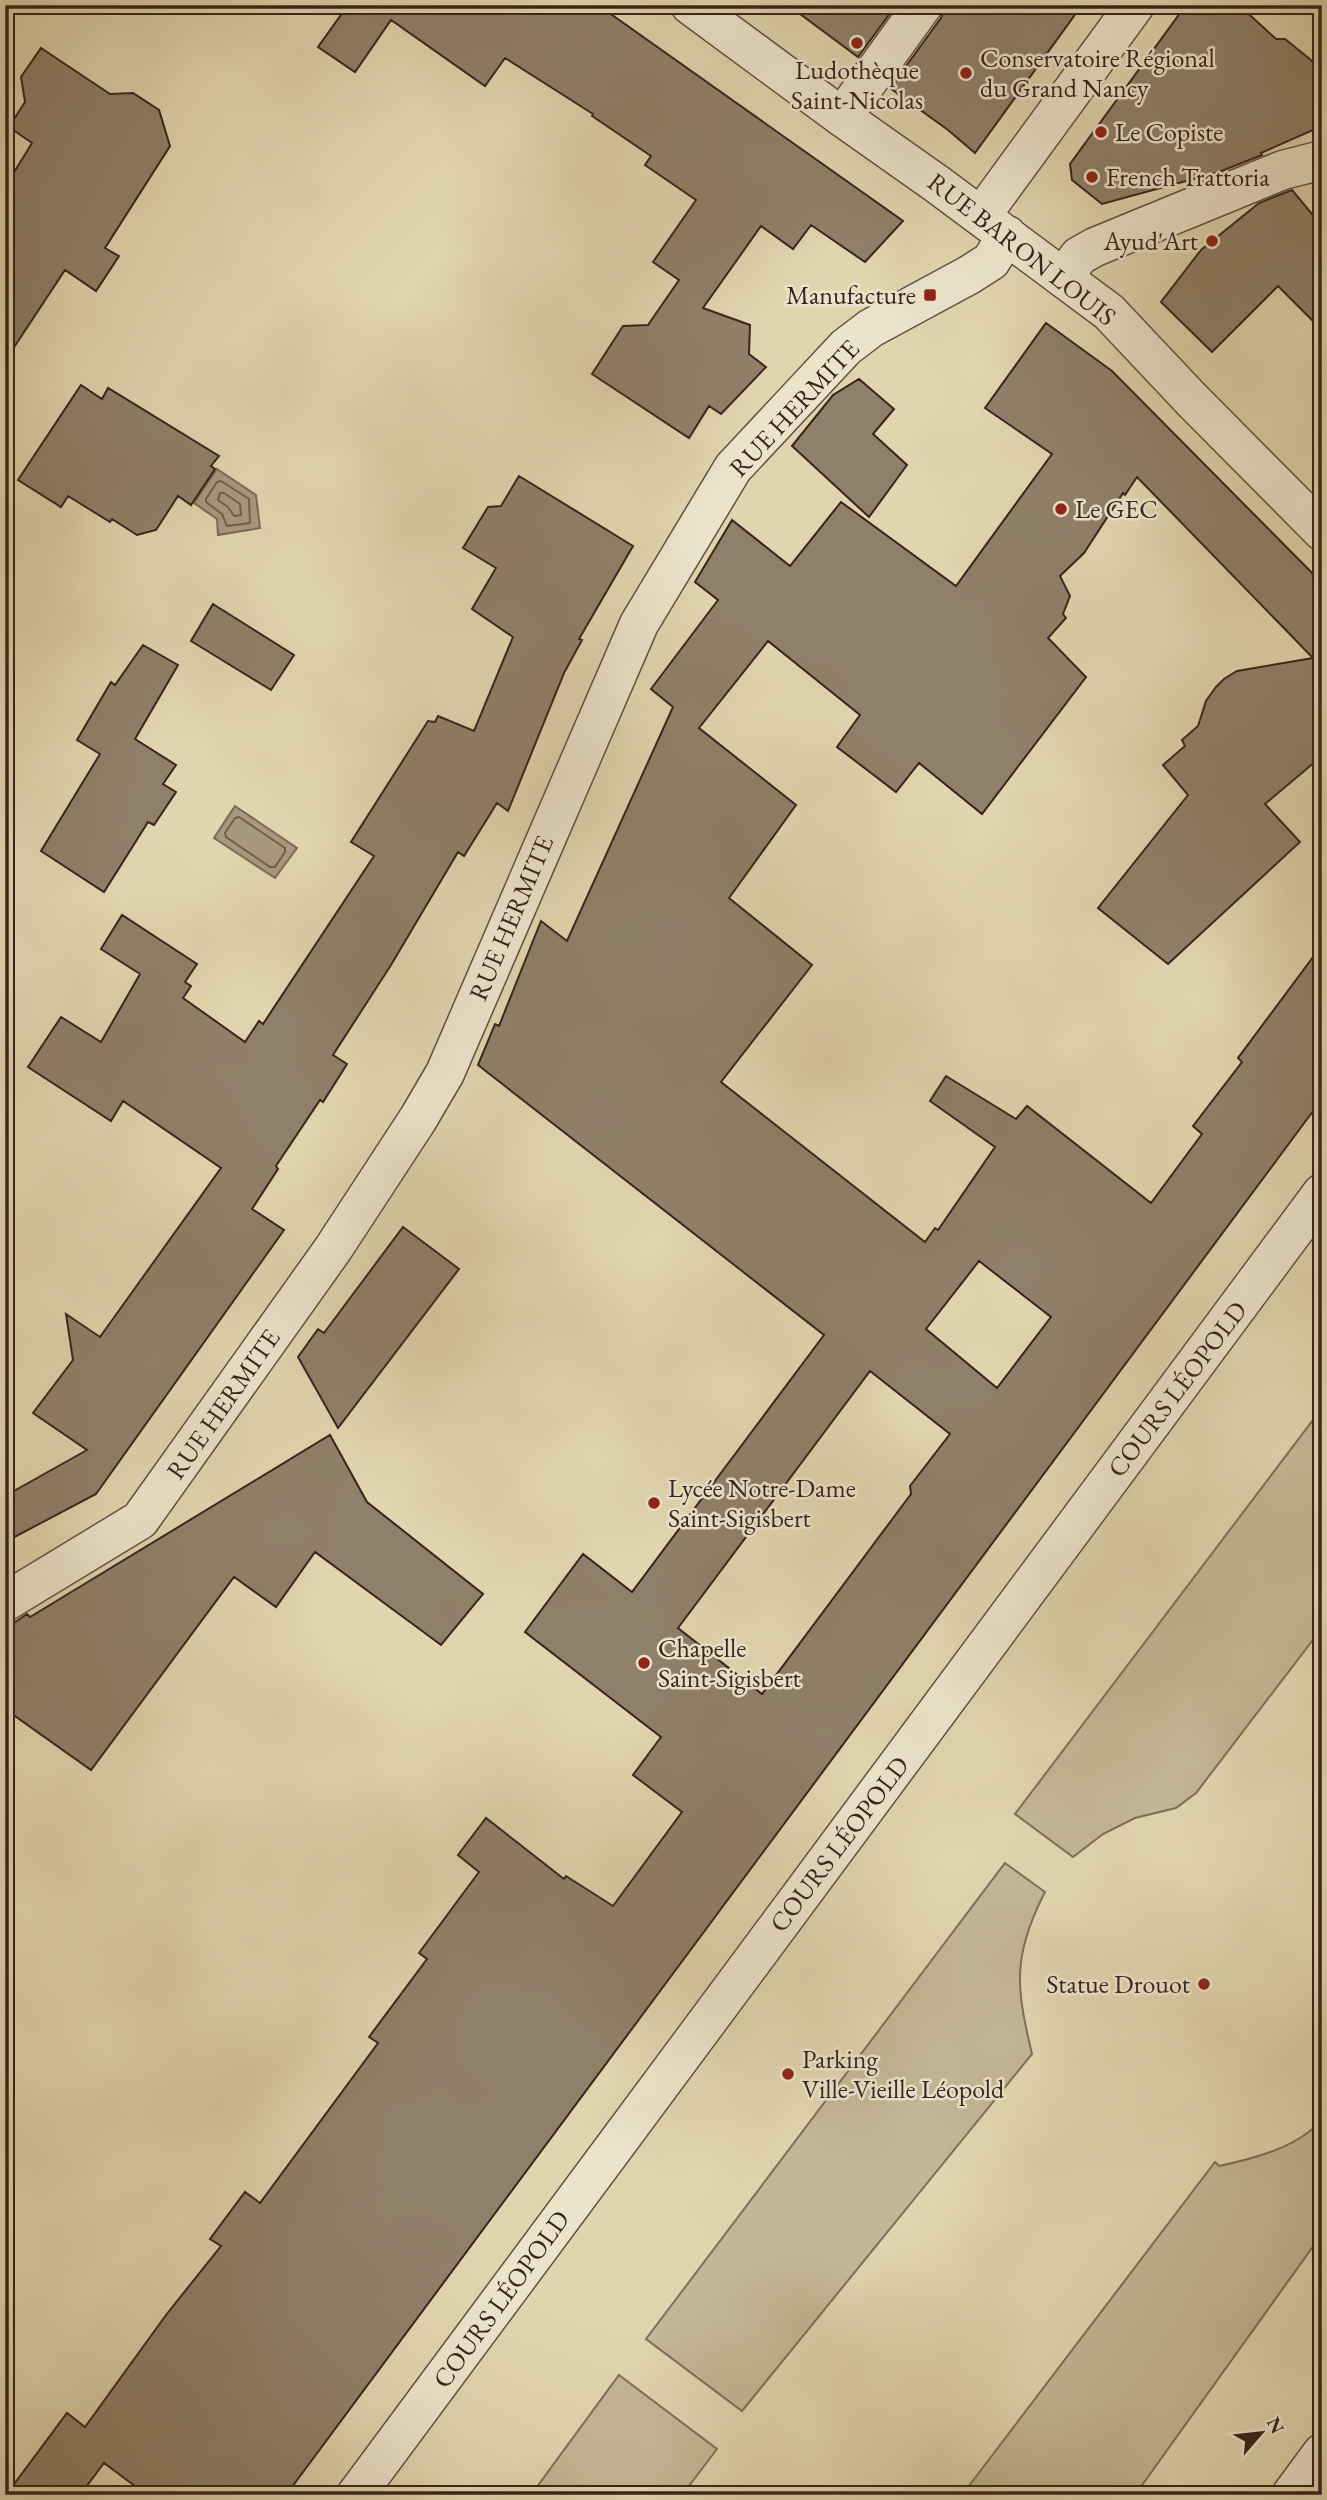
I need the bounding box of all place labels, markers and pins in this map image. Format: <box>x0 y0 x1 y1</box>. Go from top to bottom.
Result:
marker: Ludothèque Saint-Nicolas <box>849 35 865 51</box>
place label: Conservatoire Régional du Grand Nancy <box>980 41 1215 105</box>
place label: Ludothèque Saint-Nicolas <box>791 53 923 117</box>
marker: Conservatoire Régional du Grand Nancy <box>958 65 974 81</box>
place label: Le Copiste <box>1115 115 1223 149</box>
marker: Le Copiste <box>1093 124 1109 140</box>
place label: French Trattoria <box>1106 160 1270 194</box>
marker: French Trattoria <box>1084 169 1100 185</box>
place label: Ayud'Art <box>1103 224 1198 258</box>
marker: Ayud'Art <box>1204 233 1220 249</box>
place label: Manufacture <box>786 278 916 312</box>
marker: Manufacture <box>922 287 938 303</box>
place label: Le GEC <box>1075 492 1158 526</box>
marker: Le GEC <box>1053 501 1069 517</box>
place label: Lycée Notre-Dame Saint-Sigisbert <box>668 1471 856 1535</box>
marker: Lycée Notre-Dame Saint-Sigisbert <box>646 1495 662 1511</box>
place label: Chapelle Saint-Sigisbert <box>658 1631 801 1695</box>
marker: Chapelle Saint-Sigisbert <box>636 1655 652 1671</box>
place label: Statue Drouot <box>1046 1967 1190 2001</box>
marker: Statue Drouot <box>1196 1976 1212 1992</box>
place label: Parking Ville-Vieille Léopold <box>802 2042 1005 2106</box>
marker: Parking Ville-Vieille Léopold <box>780 2066 796 2082</box>

